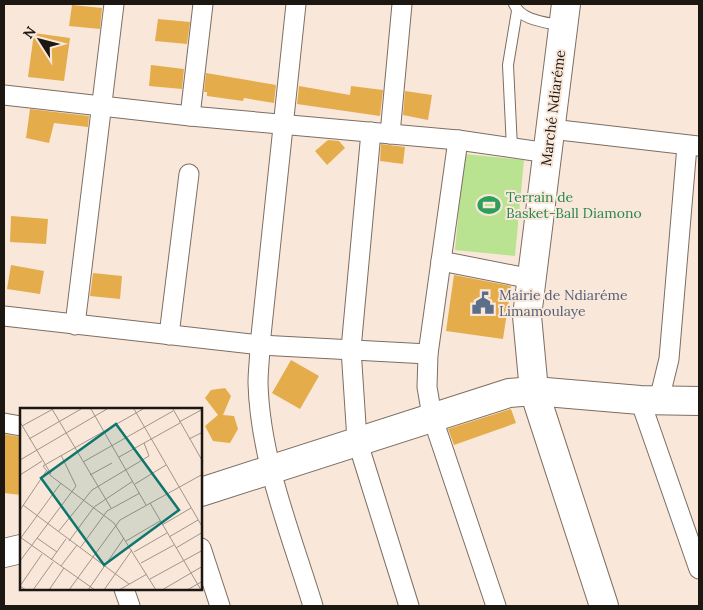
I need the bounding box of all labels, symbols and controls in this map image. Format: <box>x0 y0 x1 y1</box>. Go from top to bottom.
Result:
north arrow <box>15 15 65 65</box>
text: N <box>19 23 40 42</box>
street label: Marché Ndiaréme <box>537 49 569 167</box>
place label: Terrain de Basket-Ball Diamono <box>506 188 642 222</box>
sports icon: Terrain de Basket-Ball Diamono <box>476 192 502 218</box>
place label: Mairie de Ndiaréme Limamoulaye <box>499 286 628 320</box>
public building icon: Mairie de Ndiaréme Limamoulaye <box>470 290 496 316</box>
inset map <box>20 408 202 590</box>

